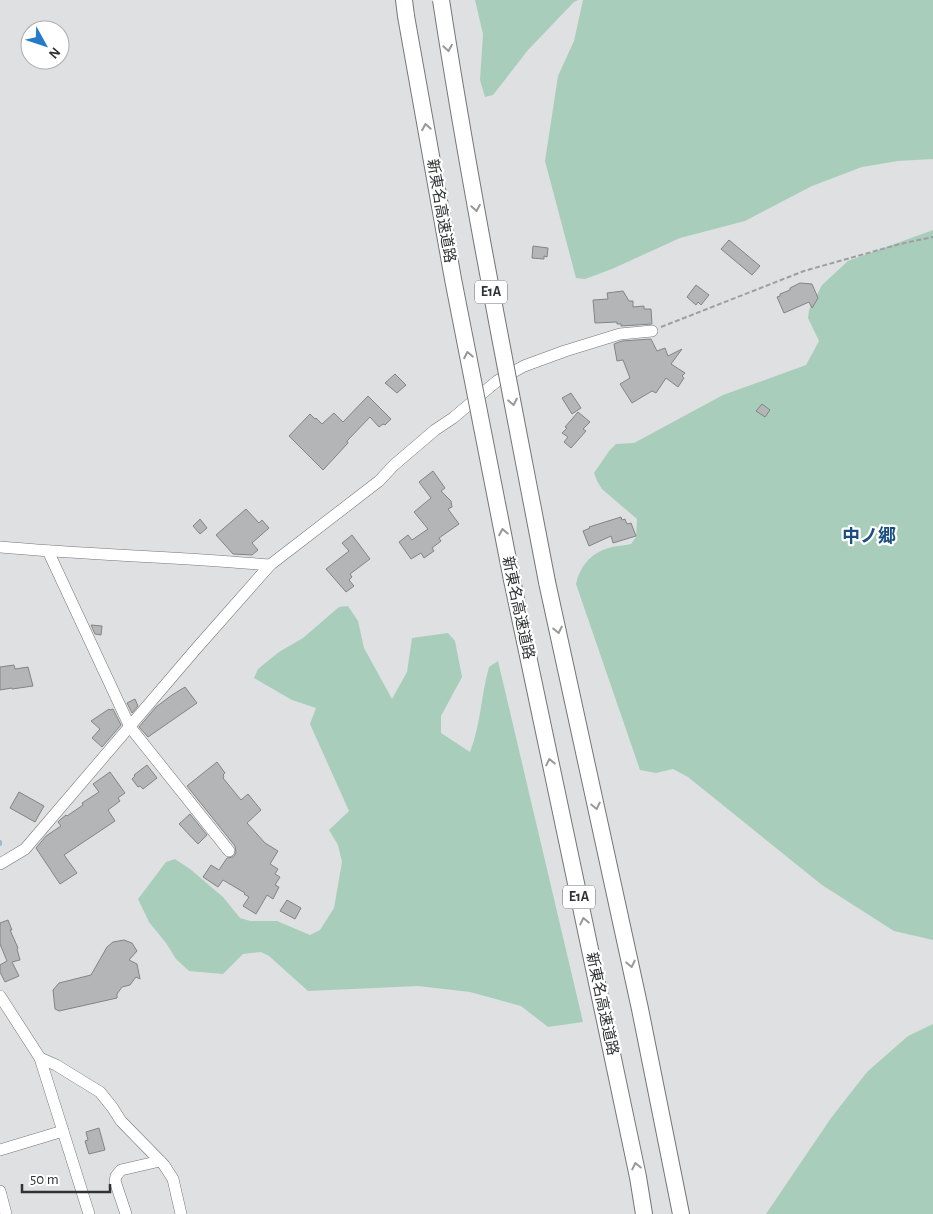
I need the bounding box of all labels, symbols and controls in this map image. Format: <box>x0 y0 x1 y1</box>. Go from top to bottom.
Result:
north arrow <box>20 20 70 70</box>
text: N <box>46 44 63 61</box>
one-way arrow <box>442 45 453 53</box>
one-way arrow <box>421 122 431 131</box>
street label: 新東名高速道路 <box>424 158 458 264</box>
one-way arrow <box>470 204 480 213</box>
road number: E1A <box>475 280 507 304</box>
one-way arrow <box>463 351 474 360</box>
one-way arrow <box>507 398 517 407</box>
district label: 中ノ郷 <box>842 526 896 546</box>
one-way arrow <box>498 528 508 537</box>
street label: 新東名高速道路 <box>500 555 537 661</box>
one-way arrow <box>552 625 563 634</box>
one-way arrow <box>546 758 556 767</box>
one-way arrow <box>590 801 601 810</box>
road number: E1A <box>563 886 595 909</box>
one-way arrow <box>579 917 590 926</box>
street label: 新東名高速道路 <box>584 951 621 1057</box>
one-way arrow <box>625 960 635 969</box>
scale bar <box>22 1162 110 1194</box>
one-way arrow <box>631 1162 641 1171</box>
text: 50 m <box>30 1172 59 1187</box>

